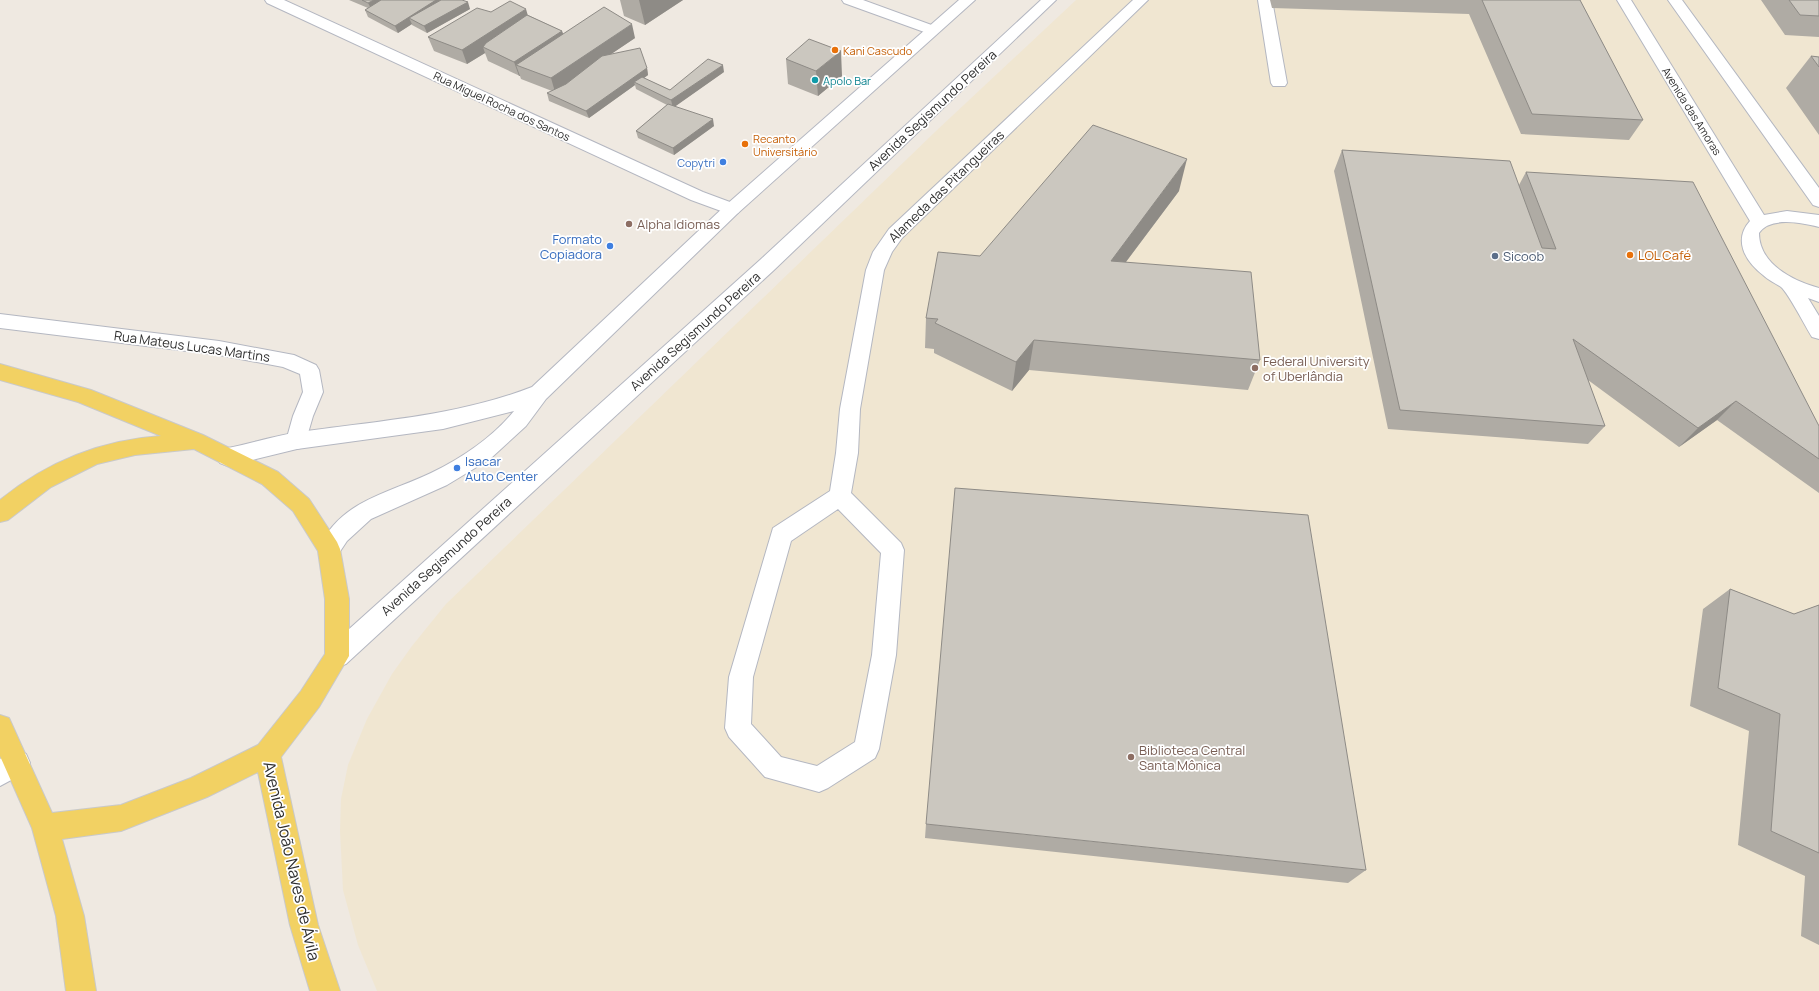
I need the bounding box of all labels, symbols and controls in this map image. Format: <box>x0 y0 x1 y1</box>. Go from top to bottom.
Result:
place label: Kani Cascudo <box>843 43 913 58</box>
marker: Kani Cascudo <box>830 45 840 55</box>
street label: Avenida Segismundo Pereira <box>864 46 1000 174</box>
street label: Avenida das Amoras <box>1659 64 1725 158</box>
street label: Rua Miguel Rocha dos Santos <box>431 68 573 144</box>
place label: Apolo Bar <box>823 73 871 88</box>
marker: Apolo Bar <box>810 75 820 85</box>
street label: Alameda das Pitangueiras <box>884 126 1008 246</box>
place label: Recanto Universitário <box>753 131 818 159</box>
marker: Recanto Universitário <box>740 139 750 149</box>
place label: Copytri <box>677 155 715 170</box>
marker: Copytri <box>718 157 728 167</box>
place label: Alpha Idiomas <box>637 215 720 233</box>
marker: Alpha Idiomas <box>624 219 634 229</box>
place label: Formato Copiadora <box>540 230 602 263</box>
marker: Formato Copiadora <box>605 241 615 251</box>
place label: LOL Café <box>1638 246 1692 264</box>
place label: Sicoob <box>1503 247 1544 265</box>
marker: LOL Café <box>1625 250 1635 260</box>
marker: Sicoob <box>1490 251 1500 261</box>
street label: Avenida Segismundo Pereira <box>626 268 764 394</box>
street label: Rua Mateus Lucas Martins <box>113 326 271 366</box>
place label: Federal University of Uberlândia <box>1263 352 1370 385</box>
marker: Federal University of Uberlândia <box>1250 363 1260 373</box>
place label: Isacar Auto Center <box>465 452 538 485</box>
marker: Isacar Auto Center <box>452 463 462 473</box>
street label: Avenida Segismundo Pereira <box>377 493 515 619</box>
place label: Biblioteca Central Santa Mônica <box>1139 741 1245 774</box>
marker: Biblioteca Central Santa Mônica <box>1126 752 1136 762</box>
street label: Avenida João Naves de Ávila <box>258 759 326 963</box>

